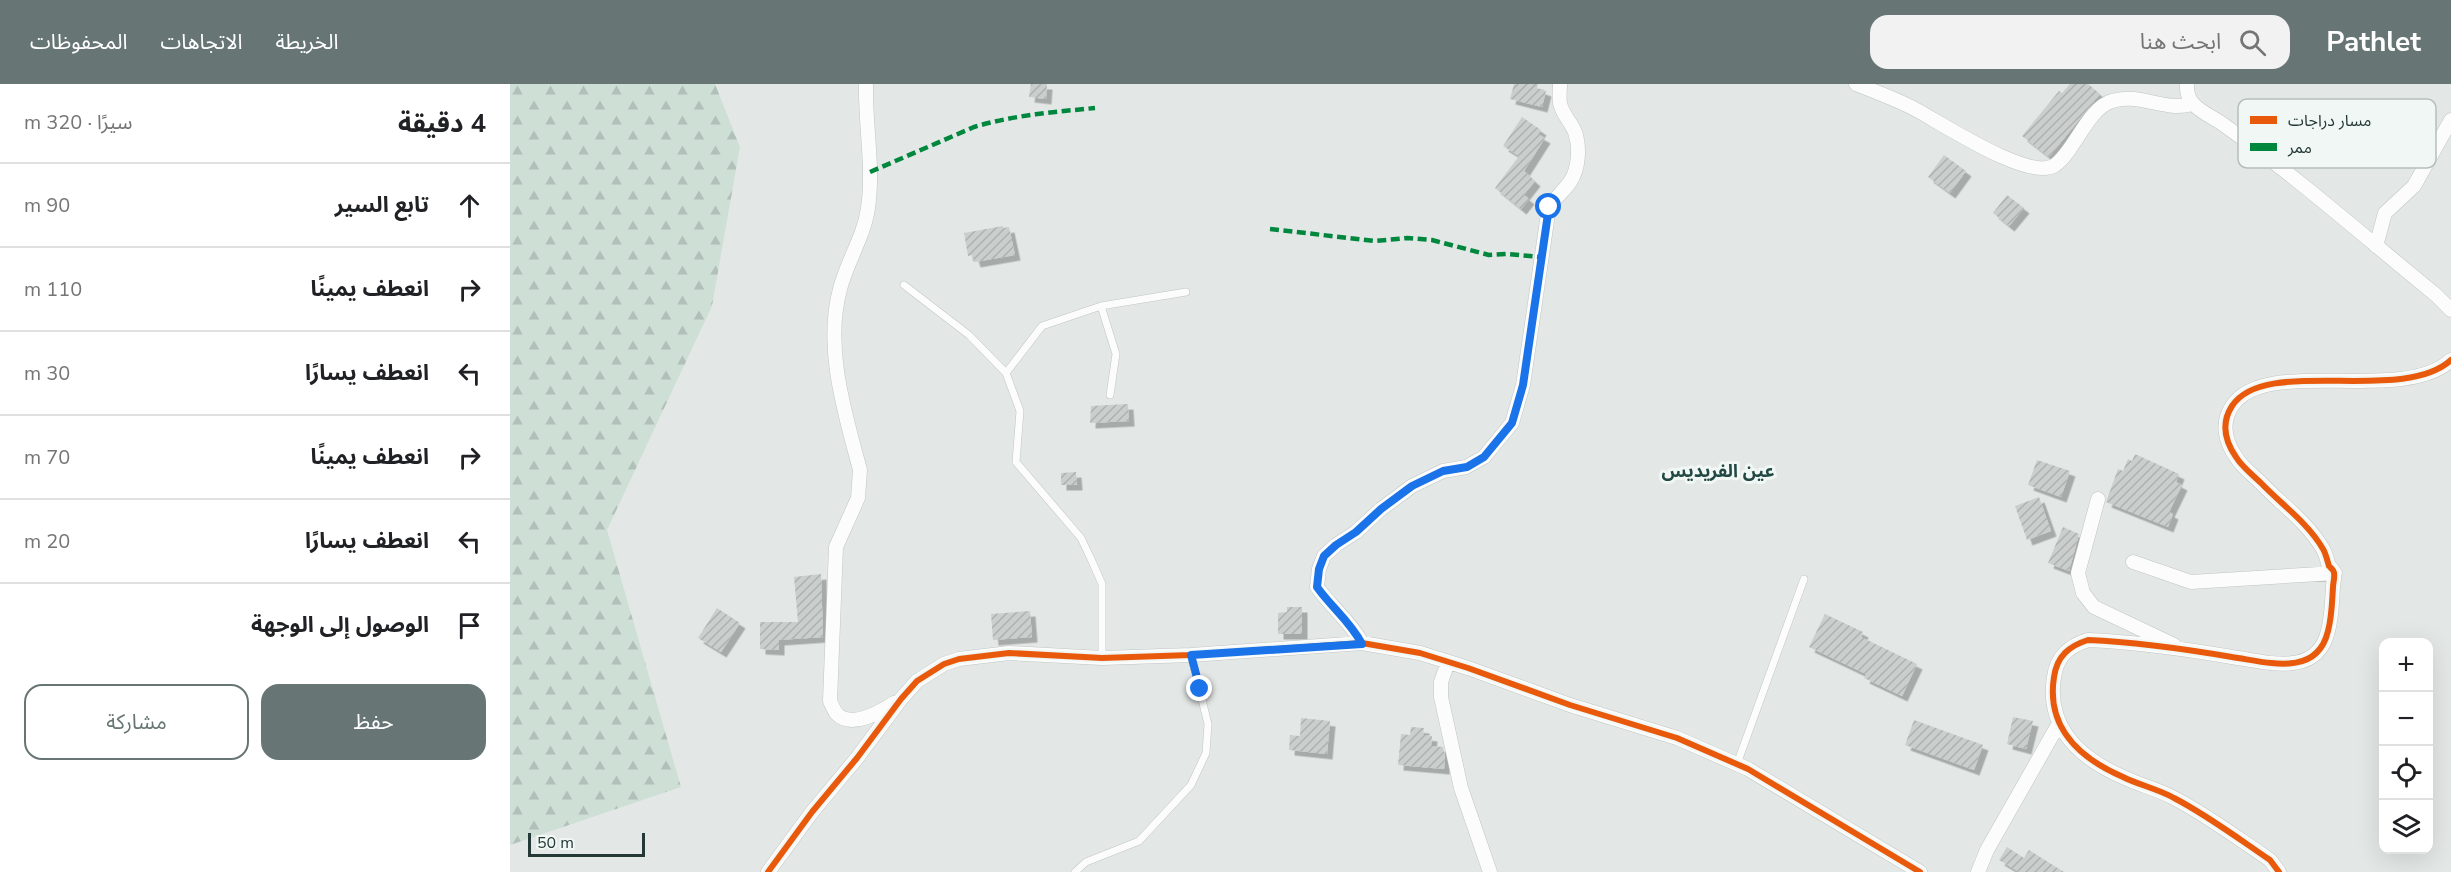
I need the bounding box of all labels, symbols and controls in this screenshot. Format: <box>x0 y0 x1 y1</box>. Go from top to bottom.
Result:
search box <box>1870 15 2290 69</box>
text: Pathlet <box>2326 23 2421 61</box>
icon: search <box>2236 26 2269 59</box>
text: ابحث هنا <box>2140 27 2221 57</box>
text: المحفوظات <box>30 28 127 56</box>
text: الاتجاهات <box>160 28 242 56</box>
text: الخريطة <box>275 28 338 56</box>
legend <box>2238 99 2436 168</box>
text: 4 دقيقة <box>398 106 486 141</box>
text: سيرًا · 320 m <box>24 109 132 136</box>
text: مسار دراجات <box>2288 110 2372 132</box>
text: ممر <box>2287 137 2312 159</box>
icon: ahead <box>453 189 486 222</box>
text: تابع السير <box>335 190 429 220</box>
text: 90 m <box>24 192 70 219</box>
route start <box>1535 193 1561 219</box>
icon: right <box>453 273 486 306</box>
text: انعطف يمينًا <box>311 274 429 304</box>
text: 110 m <box>24 276 82 303</box>
icon: left <box>453 357 486 390</box>
text: انعطف يسارًا <box>305 358 429 388</box>
text: 30 m <box>24 360 70 387</box>
icon: right <box>453 441 486 474</box>
text: انعطف يمينًا <box>311 442 429 472</box>
text: 70 m <box>24 444 70 471</box>
district label: عين الفريديس <box>1661 459 1775 483</box>
icon: left <box>453 525 486 558</box>
text: انعطف يسارًا <box>305 526 429 556</box>
text: 20 m <box>24 528 70 555</box>
icon: arrive <box>453 609 486 642</box>
text: الوصول إلى الوجهة <box>251 610 429 640</box>
map controls <box>2379 638 2433 854</box>
button: + <box>2379 638 2433 692</box>
route end <box>1186 675 1212 701</box>
button: مشاركة <box>24 684 249 760</box>
button: حفظ <box>261 684 486 760</box>
button: − <box>2379 692 2433 746</box>
button: locate <box>2379 746 2433 800</box>
button: layers <box>2379 800 2433 854</box>
scale bar <box>528 830 645 858</box>
text: 50 m <box>537 832 574 854</box>

